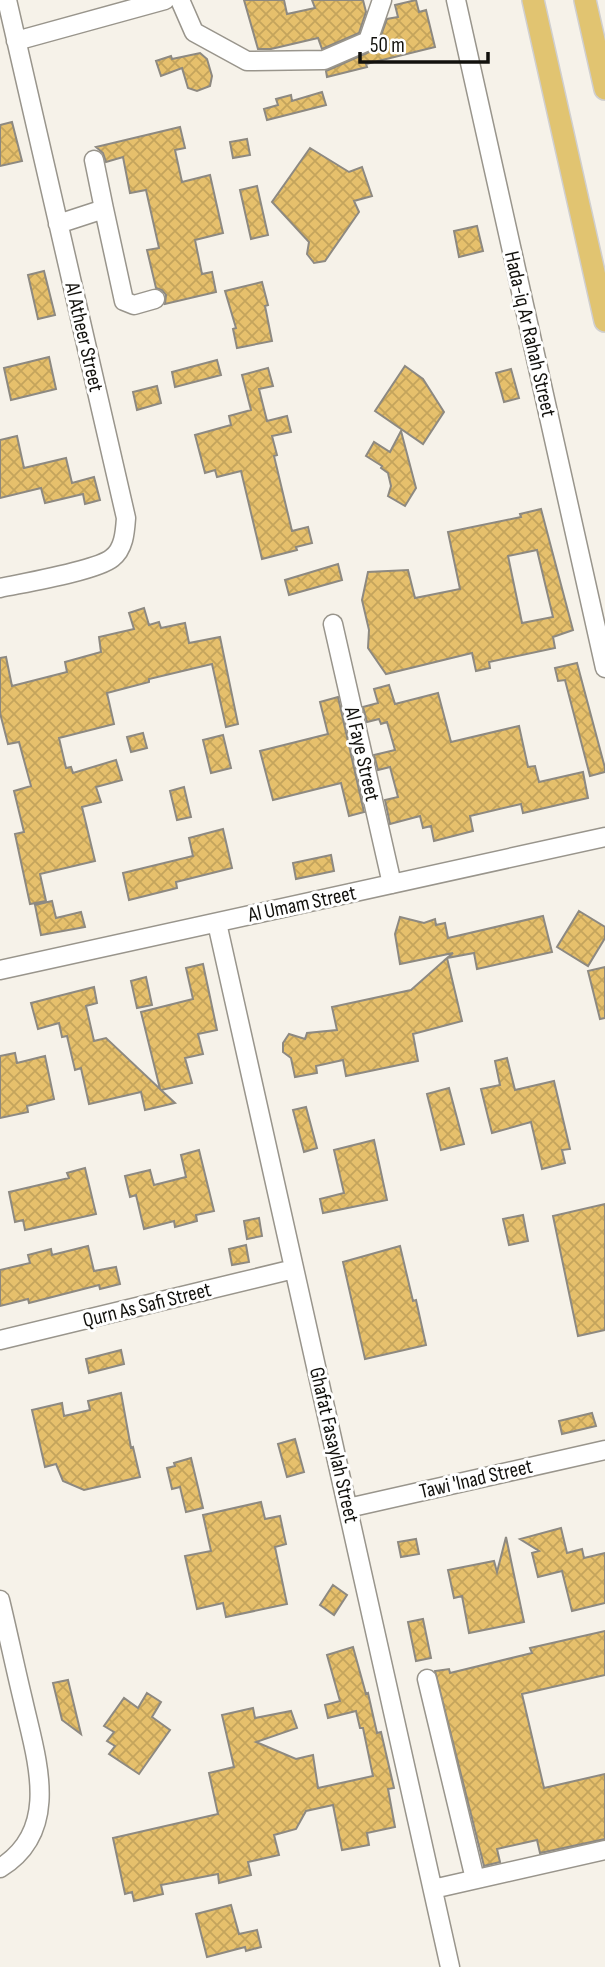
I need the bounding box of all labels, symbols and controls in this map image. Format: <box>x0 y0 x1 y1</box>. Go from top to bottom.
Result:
scale bar <box>360 21 488 65</box>
text: 50 m <box>370 33 405 58</box>
street label: Hada-iq Ar Rahah Street <box>499 249 561 419</box>
street label: Al Atheer Street <box>59 279 109 394</box>
street label: Al Faye Street <box>339 703 385 804</box>
street label: Al Umam Street <box>245 880 358 928</box>
street label: Qurn As Safi Street <box>80 1277 214 1333</box>
street label: Ghafat Fasaylah Street <box>304 1365 364 1525</box>
street label: Tawi 'Inad Street <box>417 1454 535 1504</box>

